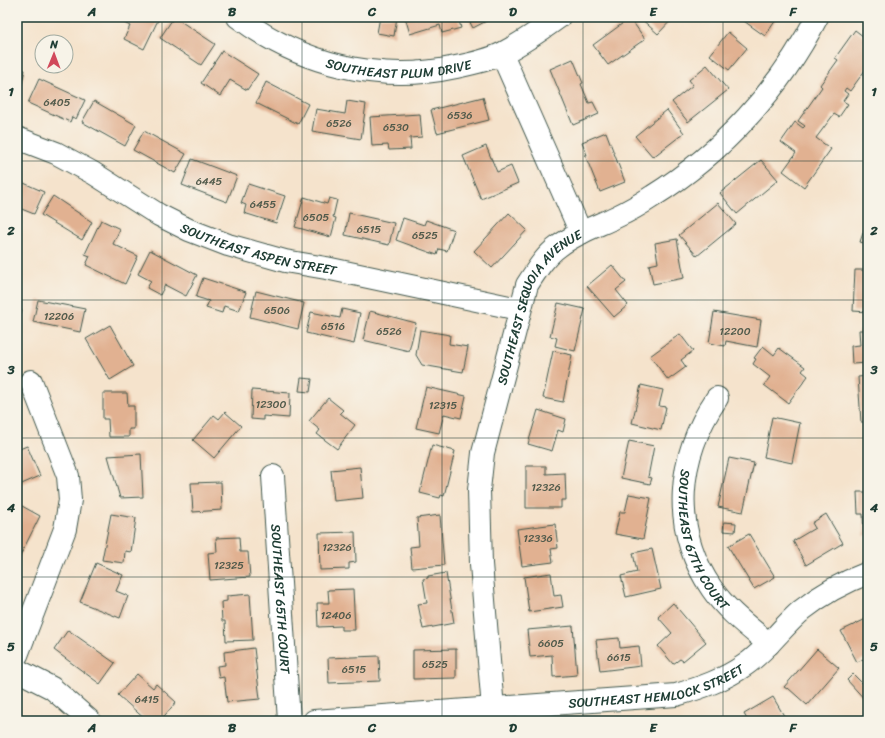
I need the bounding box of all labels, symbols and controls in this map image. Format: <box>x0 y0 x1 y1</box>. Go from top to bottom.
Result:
text: A <box>87 0 96 23</box>
text: B <box>228 0 237 23</box>
text: C <box>367 0 377 23</box>
text: D <box>509 0 517 23</box>
text: E <box>649 0 658 23</box>
text: F <box>788 0 797 23</box>
north arrow <box>34 34 74 74</box>
text: N <box>49 35 59 54</box>
street label: SOUTHEAST PLUM DRIVE <box>323 51 474 85</box>
text: 1 <box>8 80 14 103</box>
text: 1 <box>871 80 877 103</box>
house number: 6405 <box>44 93 71 112</box>
house number: 6536 <box>447 106 473 125</box>
house number: 6526 <box>326 114 352 133</box>
house number: 6530 <box>383 118 409 137</box>
house number: 6445 <box>196 172 223 191</box>
house number: 6455 <box>250 195 277 214</box>
house number: 6505 <box>303 208 330 227</box>
street label: SOUTHEAST ASPEN STREET <box>176 216 340 282</box>
text: 2 <box>6 219 15 242</box>
text: 2 <box>869 219 878 242</box>
house number: 6515 <box>357 220 381 239</box>
street label: SOUTHEAST SEQUOIA AVENUE <box>490 223 587 387</box>
house number: 6525 <box>412 226 438 245</box>
house number: 6506 <box>264 301 290 320</box>
house number: 12206 <box>44 307 74 326</box>
house number: 6516 <box>321 317 345 336</box>
house number: 6526 <box>376 322 402 341</box>
house number: 12200 <box>719 322 751 341</box>
text: 3 <box>6 358 15 381</box>
text: 3 <box>869 358 878 381</box>
house number: 12300 <box>255 395 287 414</box>
house number: 12315 <box>429 396 458 415</box>
street label: SOUTHEAST 67TH COURT <box>672 468 736 616</box>
house number: 12326 <box>531 478 561 497</box>
text: 4 <box>6 496 16 519</box>
text: 4 <box>869 496 879 519</box>
street label: SOUTHEAST 65TH COURT <box>264 523 297 675</box>
house number: 12336 <box>523 529 553 548</box>
house number: 12326 <box>322 538 352 557</box>
house number: 12325 <box>214 556 244 575</box>
house number: 12406 <box>320 606 352 625</box>
house number: 6605 <box>538 634 564 653</box>
text: 5 <box>7 635 15 658</box>
text: 5 <box>870 635 878 658</box>
house number: 6615 <box>607 648 631 667</box>
house number: 6525 <box>422 655 448 674</box>
street label: SOUTHEAST HEMLOCK STREET <box>568 657 749 715</box>
house number: 6515 <box>342 660 366 679</box>
house number: 6415 <box>135 690 160 709</box>
text: A <box>87 716 96 738</box>
text: B <box>228 716 237 738</box>
text: C <box>367 716 377 738</box>
text: D <box>509 716 517 738</box>
text: E <box>649 716 658 738</box>
text: F <box>788 716 797 738</box>

